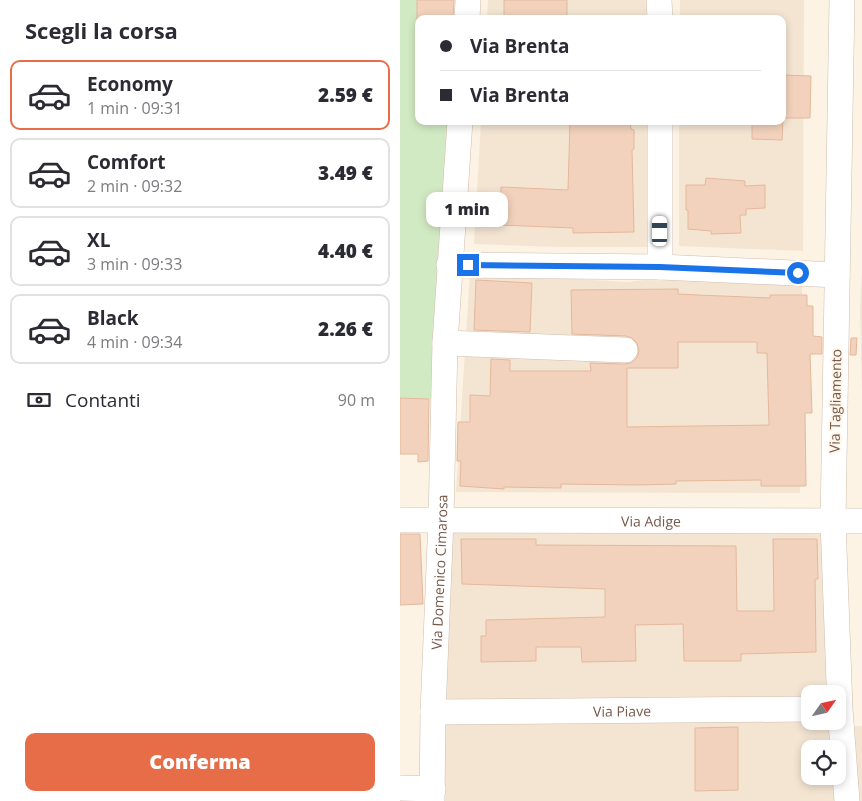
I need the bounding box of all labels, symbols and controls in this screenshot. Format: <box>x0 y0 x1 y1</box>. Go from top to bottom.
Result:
text: Scegli la corsa <box>25 15 178 45</box>
text: Via Brenta <box>470 33 569 59</box>
text: Economy <box>87 71 173 97</box>
icon: car <box>27 73 72 118</box>
text: 2.59 € <box>318 82 373 108</box>
text: Via Brenta <box>470 82 569 108</box>
text: 1 min · 09:31 <box>87 97 182 119</box>
text: Comfort <box>87 149 166 175</box>
icon: car <box>27 151 72 196</box>
text: 3.49 € <box>318 160 373 186</box>
text: 2 min · 09:32 <box>87 175 182 197</box>
callout: 1 min <box>427 192 509 228</box>
text: 1 min <box>444 198 490 220</box>
car <box>652 216 667 246</box>
text: XL <box>87 227 110 253</box>
icon: car <box>27 229 72 274</box>
text: 4.40 € <box>318 238 373 264</box>
text: 3 min · 09:33 <box>87 253 182 275</box>
route end <box>457 254 479 276</box>
route start <box>787 262 809 284</box>
text: Black <box>87 305 139 331</box>
icon: car <box>27 307 72 352</box>
text: 2.26 € <box>318 316 373 342</box>
text: 4 min · 09:34 <box>87 331 182 353</box>
street label: Via Tagliamento <box>825 349 845 453</box>
icon: cash <box>25 386 53 414</box>
text: Contanti <box>65 387 141 413</box>
text: 90 m <box>338 389 375 411</box>
street label: Via Domenico Cimarosa <box>426 494 451 650</box>
street label: Via Adige <box>621 511 681 530</box>
north arrow <box>801 685 846 730</box>
map controls <box>801 685 846 785</box>
street label: Via Piave <box>593 701 651 720</box>
button: Conferma <box>25 733 375 791</box>
button: locate <box>801 740 846 785</box>

